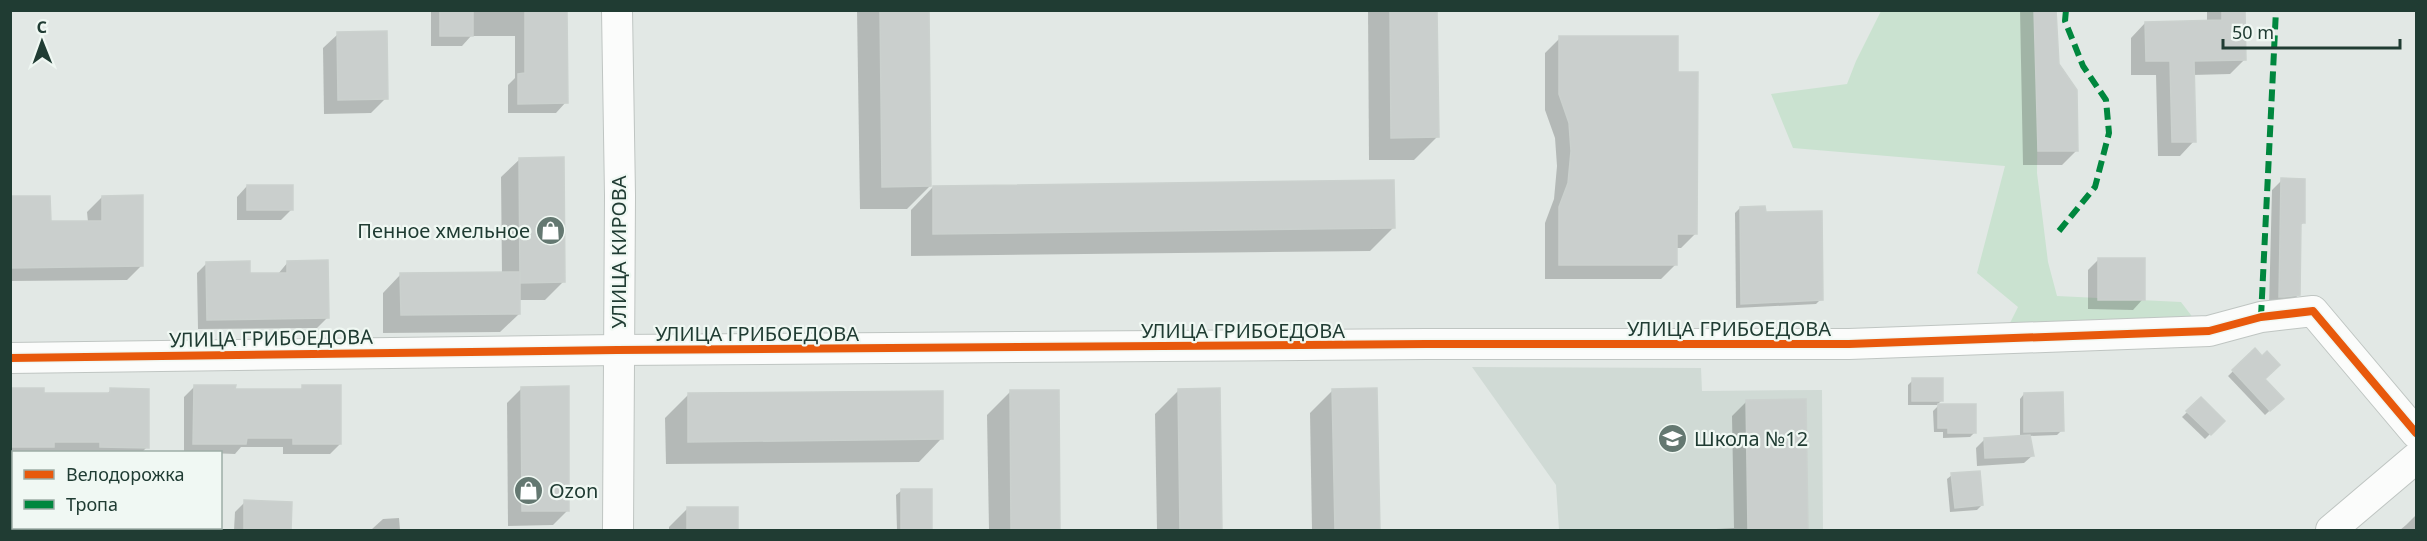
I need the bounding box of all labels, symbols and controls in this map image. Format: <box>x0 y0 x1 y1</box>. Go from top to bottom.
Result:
north arrow <box>12 12 72 72</box>
scale bar <box>2223 12 2400 50</box>
text: С <box>36 16 47 38</box>
text: 50 m <box>2232 20 2274 44</box>
street label: УЛИЦА КИРОВА <box>605 175 632 329</box>
shop icon: Пенное хмельное <box>535 214 567 246</box>
place label: Пенное хмельное <box>357 217 530 244</box>
street label: УЛИЦА ГРИБОЕДОВА <box>1627 315 1831 342</box>
street label: УЛИЦА ГРИБОЕДОВА <box>1141 317 1345 344</box>
street label: УЛИЦА ГРИБОЕДОВА <box>655 320 859 347</box>
street label: УЛИЦА ГРИБОЕДОВА <box>169 323 373 353</box>
school or university icon: Школа №12 <box>1657 422 1689 454</box>
place label: Школа №12 <box>1694 425 1808 452</box>
legend <box>12 451 222 529</box>
text: Велодорожка <box>66 462 184 486</box>
shop icon: Ozon <box>512 474 544 506</box>
place label: Ozon <box>549 477 598 504</box>
text: Тропа <box>66 492 118 516</box>

